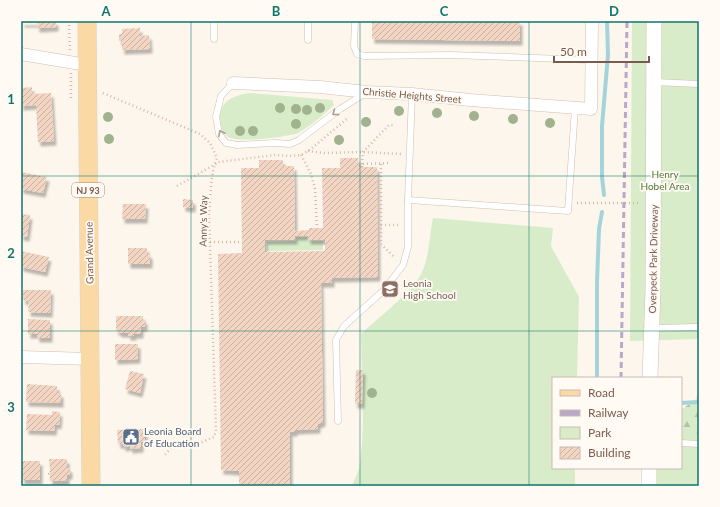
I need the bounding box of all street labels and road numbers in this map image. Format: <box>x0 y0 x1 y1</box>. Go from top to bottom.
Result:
street label: Christie Heights Street <box>362 85 462 105</box>
road number: NJ 93 <box>72 183 104 197</box>
street label: Anny's Way <box>197 194 209 247</box>
street label: Overpeck Park Driveway <box>646 204 660 314</box>
street label: Grand Avenue <box>82 222 96 284</box>

